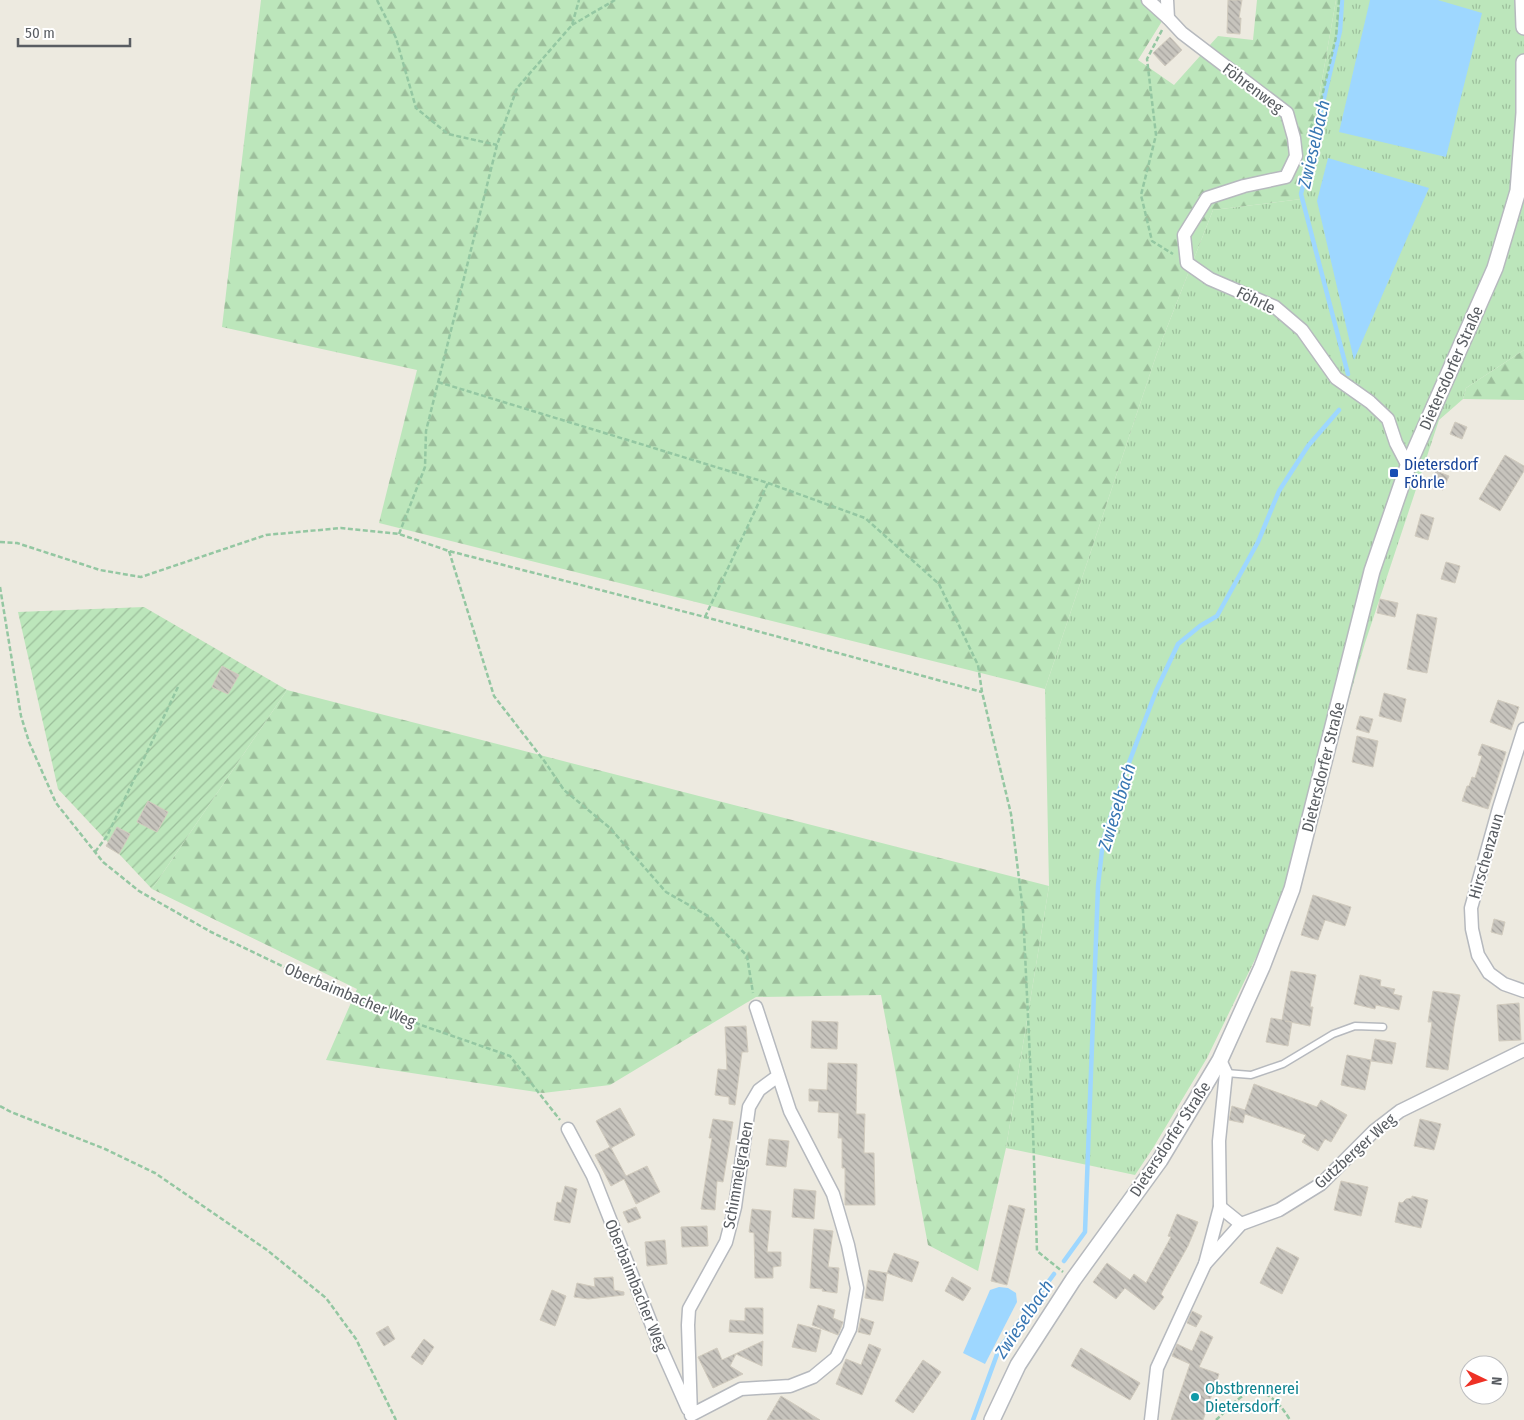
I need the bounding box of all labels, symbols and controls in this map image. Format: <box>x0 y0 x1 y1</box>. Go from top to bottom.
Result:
scale bar <box>18 15 130 47</box>
text: 50 m <box>25 24 55 42</box>
street label: Föhrenweg <box>1219 59 1287 117</box>
water label: Zwieselbach <box>1293 98 1335 191</box>
street label: Föhrle <box>1233 282 1279 318</box>
street label: Dietersdorfer Straße <box>1415 303 1487 433</box>
place label: Dietersdorf Föhrle <box>1404 455 1479 492</box>
marker: Dietersdorf Föhrle <box>1388 467 1400 479</box>
street label: Dietersdorfer Straße <box>1298 700 1348 834</box>
water label: Zwieselbach <box>1093 761 1141 854</box>
street label: Hirschenzaun <box>1465 811 1507 901</box>
street label: Oberbaimbacher Weg <box>282 959 419 1031</box>
street label: Dietersdorfer Straße <box>1126 1078 1214 1200</box>
street label: Gutzberger Weg <box>1311 1109 1400 1192</box>
street label: Schimmelgraben <box>719 1120 757 1230</box>
street label: Oberbaimbacher Weg <box>601 1216 671 1354</box>
water label: Zwieselbach <box>989 1276 1058 1363</box>
north arrow <box>1459 1355 1509 1405</box>
text: N <box>1488 1376 1505 1386</box>
place label: Obstbrennerei Dietersdorf <box>1205 1379 1299 1416</box>
marker: Obstbrennerei Dietersdorf <box>1189 1391 1201 1403</box>

